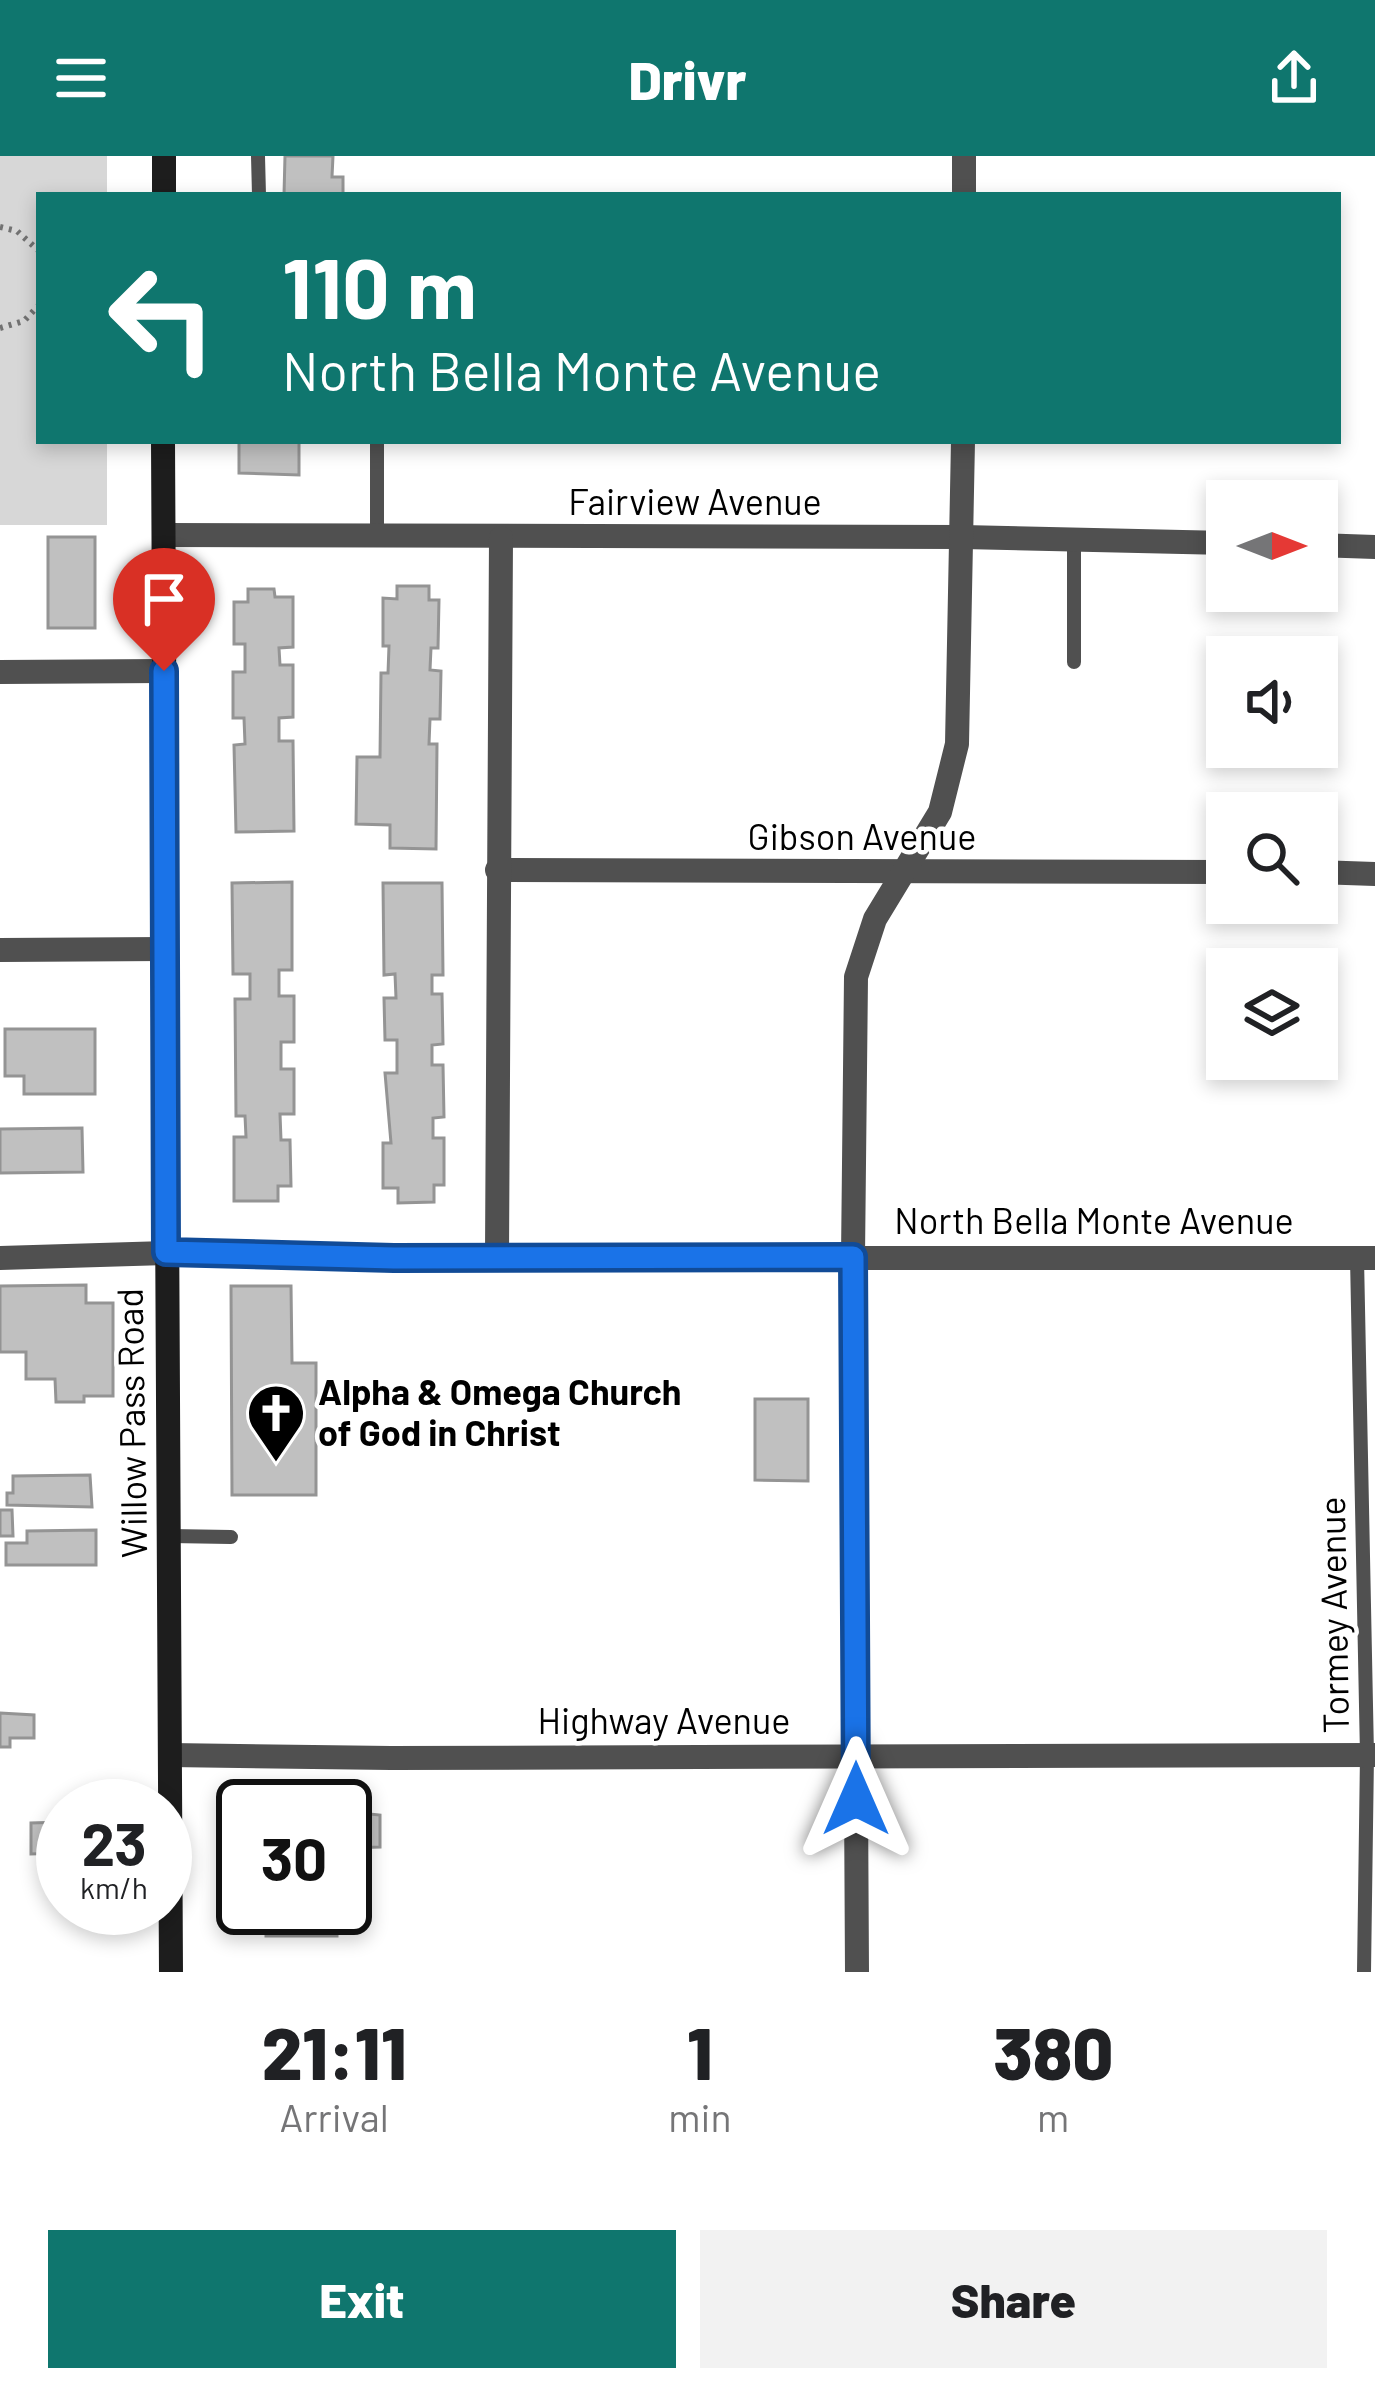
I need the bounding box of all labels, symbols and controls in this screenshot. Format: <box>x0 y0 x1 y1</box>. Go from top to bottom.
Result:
icon: menu <box>48 45 114 111</box>
icon: share <box>1261 45 1327 111</box>
text: Drivr <box>628 46 747 111</box>
text: 110 m <box>282 235 477 336</box>
icon: left <box>84 240 240 396</box>
text: North Bella Monte Avenue <box>282 337 881 402</box>
street label: Fairview Avenue <box>568 479 822 522</box>
north arrow <box>1206 480 1338 612</box>
map controls <box>1206 480 1338 1080</box>
pin <box>113 548 215 671</box>
icon: arrive <box>131 566 197 632</box>
button: sound <box>1206 636 1338 768</box>
button: search <box>1206 792 1338 924</box>
street label: Gibson Avenue <box>748 814 976 857</box>
button: layers <box>1206 948 1338 1080</box>
street label: North Bella Monte Avenue <box>894 1198 1294 1241</box>
street label: Willow Pass Road <box>107 1288 154 1558</box>
place label: Alpha & Omega Church of God in Christ <box>318 1369 682 1453</box>
church icon: Alpha & Omega Church of God in Christ <box>245 1382 307 1464</box>
street label: Tormey Avenue <box>1309 1496 1356 1734</box>
street label: Highway Avenue <box>537 1698 791 1741</box>
position arrow <box>793 1736 919 1862</box>
speed limit sign: 30 <box>216 1779 372 1935</box>
text: 23 <box>81 1806 147 1878</box>
text: km/h <box>80 1869 148 1905</box>
text: 21:11 <box>262 2008 407 2094</box>
text: 1 <box>687 2008 713 2094</box>
text: 380 <box>993 2008 1113 2094</box>
text: Arrival <box>280 2093 389 2140</box>
text: min <box>668 2093 731 2140</box>
text: m <box>1037 2093 1069 2140</box>
button: Exit <box>48 2230 676 2368</box>
button: Share <box>700 2230 1327 2368</box>

